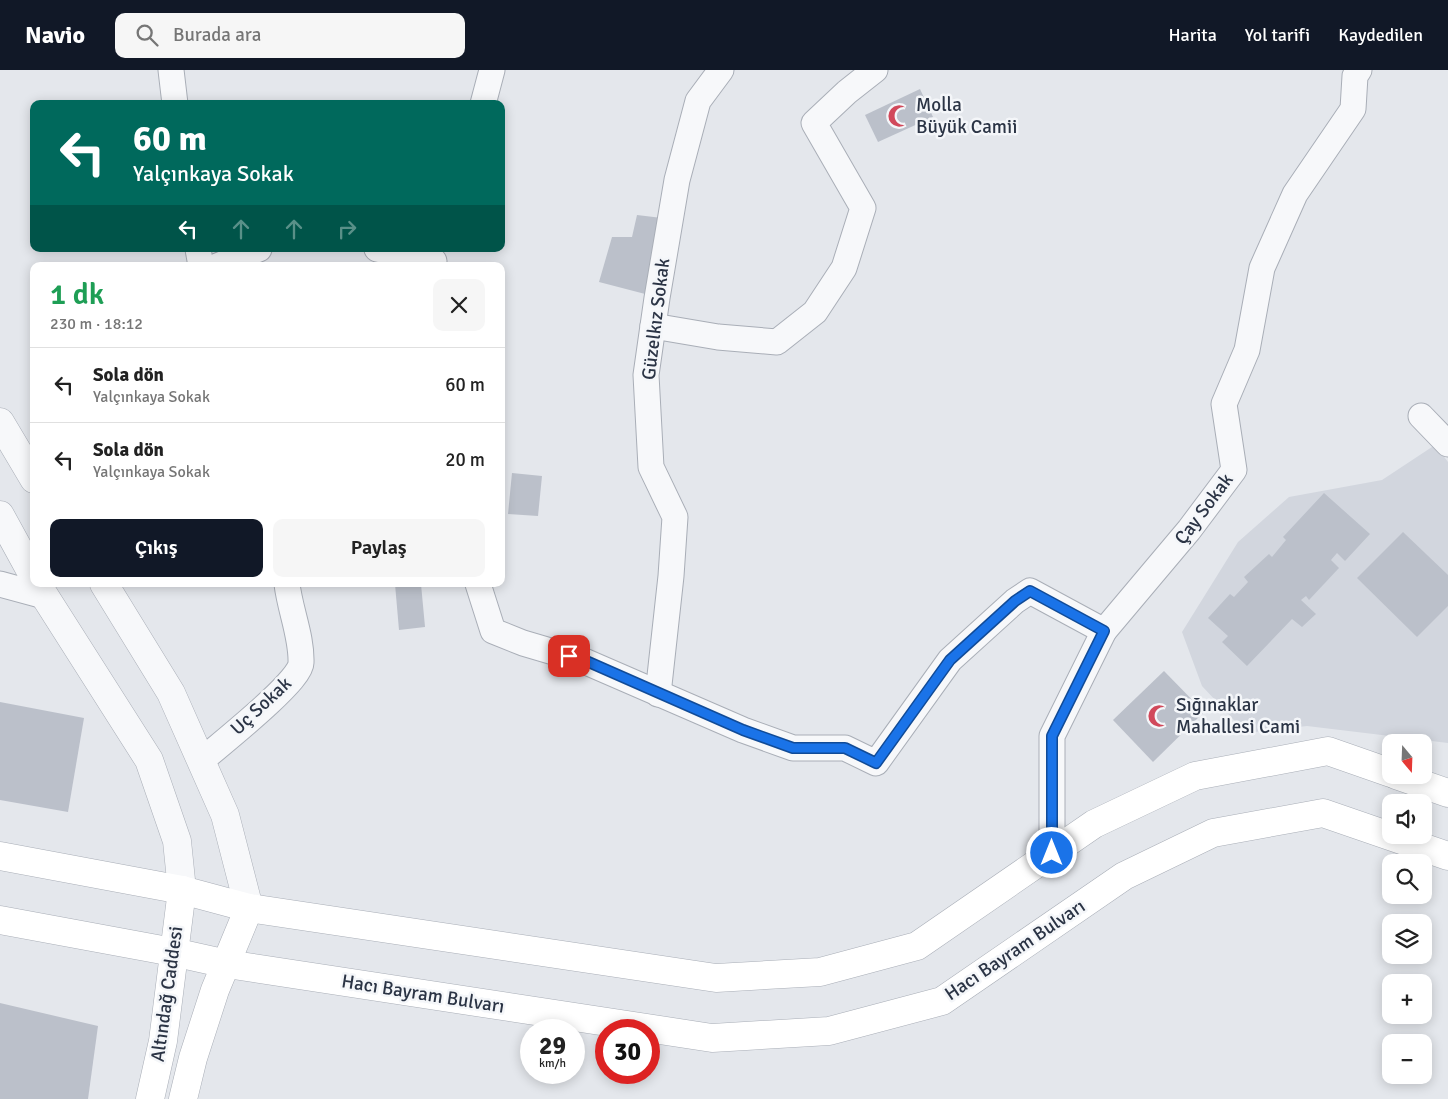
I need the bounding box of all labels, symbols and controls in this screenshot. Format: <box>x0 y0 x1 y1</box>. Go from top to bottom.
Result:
search box <box>115 13 465 58</box>
text: Navio <box>25 20 85 50</box>
icon: search <box>133 21 161 49</box>
text: Burada ara <box>173 23 261 47</box>
text: Harita <box>1168 24 1217 46</box>
text: Yol tarifi <box>1245 24 1310 46</box>
text: Kaydedilen <box>1338 24 1423 46</box>
place label: Molla Büyük Camii <box>916 93 1017 139</box>
mosque icon: Molla Büyük Camii <box>886 103 912 129</box>
text: 60 m <box>133 117 207 160</box>
icon: left <box>50 120 115 185</box>
text: Yalçınkaya Sokak <box>133 160 294 187</box>
icon: left <box>174 215 202 243</box>
icon: ahead <box>227 215 255 243</box>
icon: ahead <box>280 215 308 243</box>
icon: right <box>333 215 361 243</box>
street label: Güzelkız Sokak <box>637 256 675 381</box>
text: 1 dk <box>50 276 104 313</box>
button: close <box>433 279 485 331</box>
text: 230 m · 18:12 <box>50 314 143 334</box>
text: Sola dön <box>93 363 164 387</box>
icon: left <box>50 371 78 399</box>
text: 60 m <box>445 373 485 397</box>
text: Yalçınkaya Sokak <box>93 387 210 407</box>
text: Sola dön <box>93 438 164 462</box>
icon: left <box>50 446 78 474</box>
text: 20 m <box>445 448 485 472</box>
text: Yalçınkaya Sokak <box>93 462 210 482</box>
street label: Çay Sokak <box>1169 468 1239 549</box>
button: Çıkış <box>50 519 263 577</box>
button: Paylaş <box>273 519 485 577</box>
pin <box>548 635 590 677</box>
icon: arrive <box>555 642 583 670</box>
street label: Uç Sokak <box>225 671 297 740</box>
place label: Sığınaklar Mahallesi Cami <box>1176 693 1300 739</box>
mosque icon: Sığınaklar Mahallesi Cami <box>1146 703 1172 729</box>
north arrow <box>1382 734 1432 784</box>
map controls <box>1382 734 1432 1084</box>
button: sound <box>1382 794 1432 844</box>
position arrow <box>1025 826 1077 878</box>
button: search <box>1382 854 1432 904</box>
street label: Hacı Bayram Bulvarı <box>940 894 1090 1006</box>
button: layers <box>1382 914 1432 964</box>
street label: Altındağ Caddesi <box>146 925 188 1063</box>
street label: Hacı Bayram Bulvarı <box>340 969 506 1019</box>
button: + <box>1382 974 1432 1024</box>
speed limit sign: 30 <box>595 1019 660 1084</box>
text: 29 <box>539 1030 566 1061</box>
button: − <box>1382 1034 1432 1084</box>
text: km/h <box>539 1056 566 1071</box>

